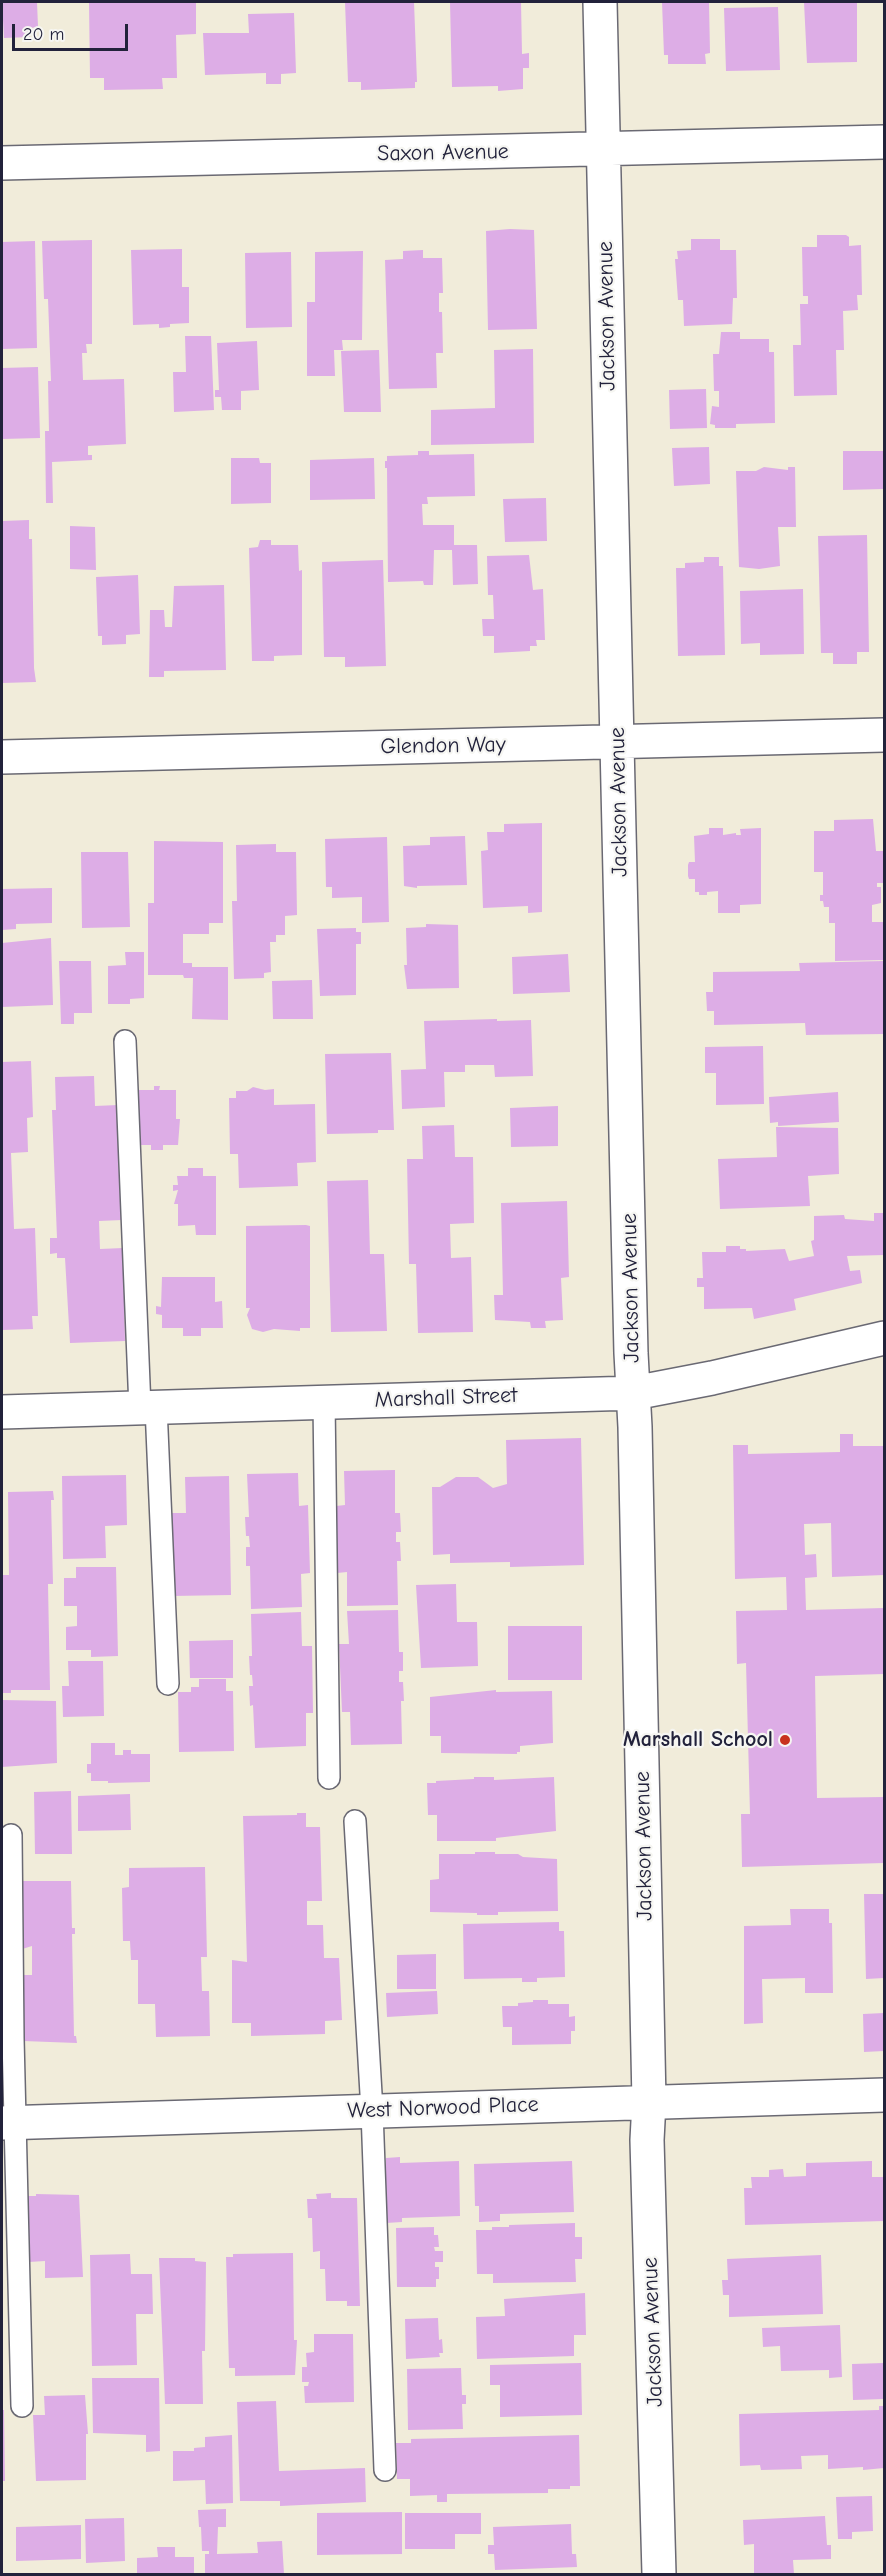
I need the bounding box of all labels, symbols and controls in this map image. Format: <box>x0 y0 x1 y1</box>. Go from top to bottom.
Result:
scale bar <box>15 12 130 50</box>
text: 20 m <box>23 24 64 45</box>
street label: Saxon Avenue <box>377 139 509 167</box>
street label: Jackson Avenue <box>592 241 622 391</box>
street label: Jackson Avenue <box>604 727 634 877</box>
street label: Glendon Way <box>380 732 506 760</box>
street label: Jackson Avenue <box>616 1213 646 1363</box>
street label: Marshall Street <box>374 1382 518 1414</box>
place label: Marshall School <box>623 1727 773 1753</box>
marker: Marshall School <box>778 1733 792 1747</box>
street label: Jackson Avenue <box>629 1771 659 1921</box>
street label: West Norwood Place <box>347 2091 539 2125</box>
street label: Jackson Avenue <box>637 2257 669 2407</box>

